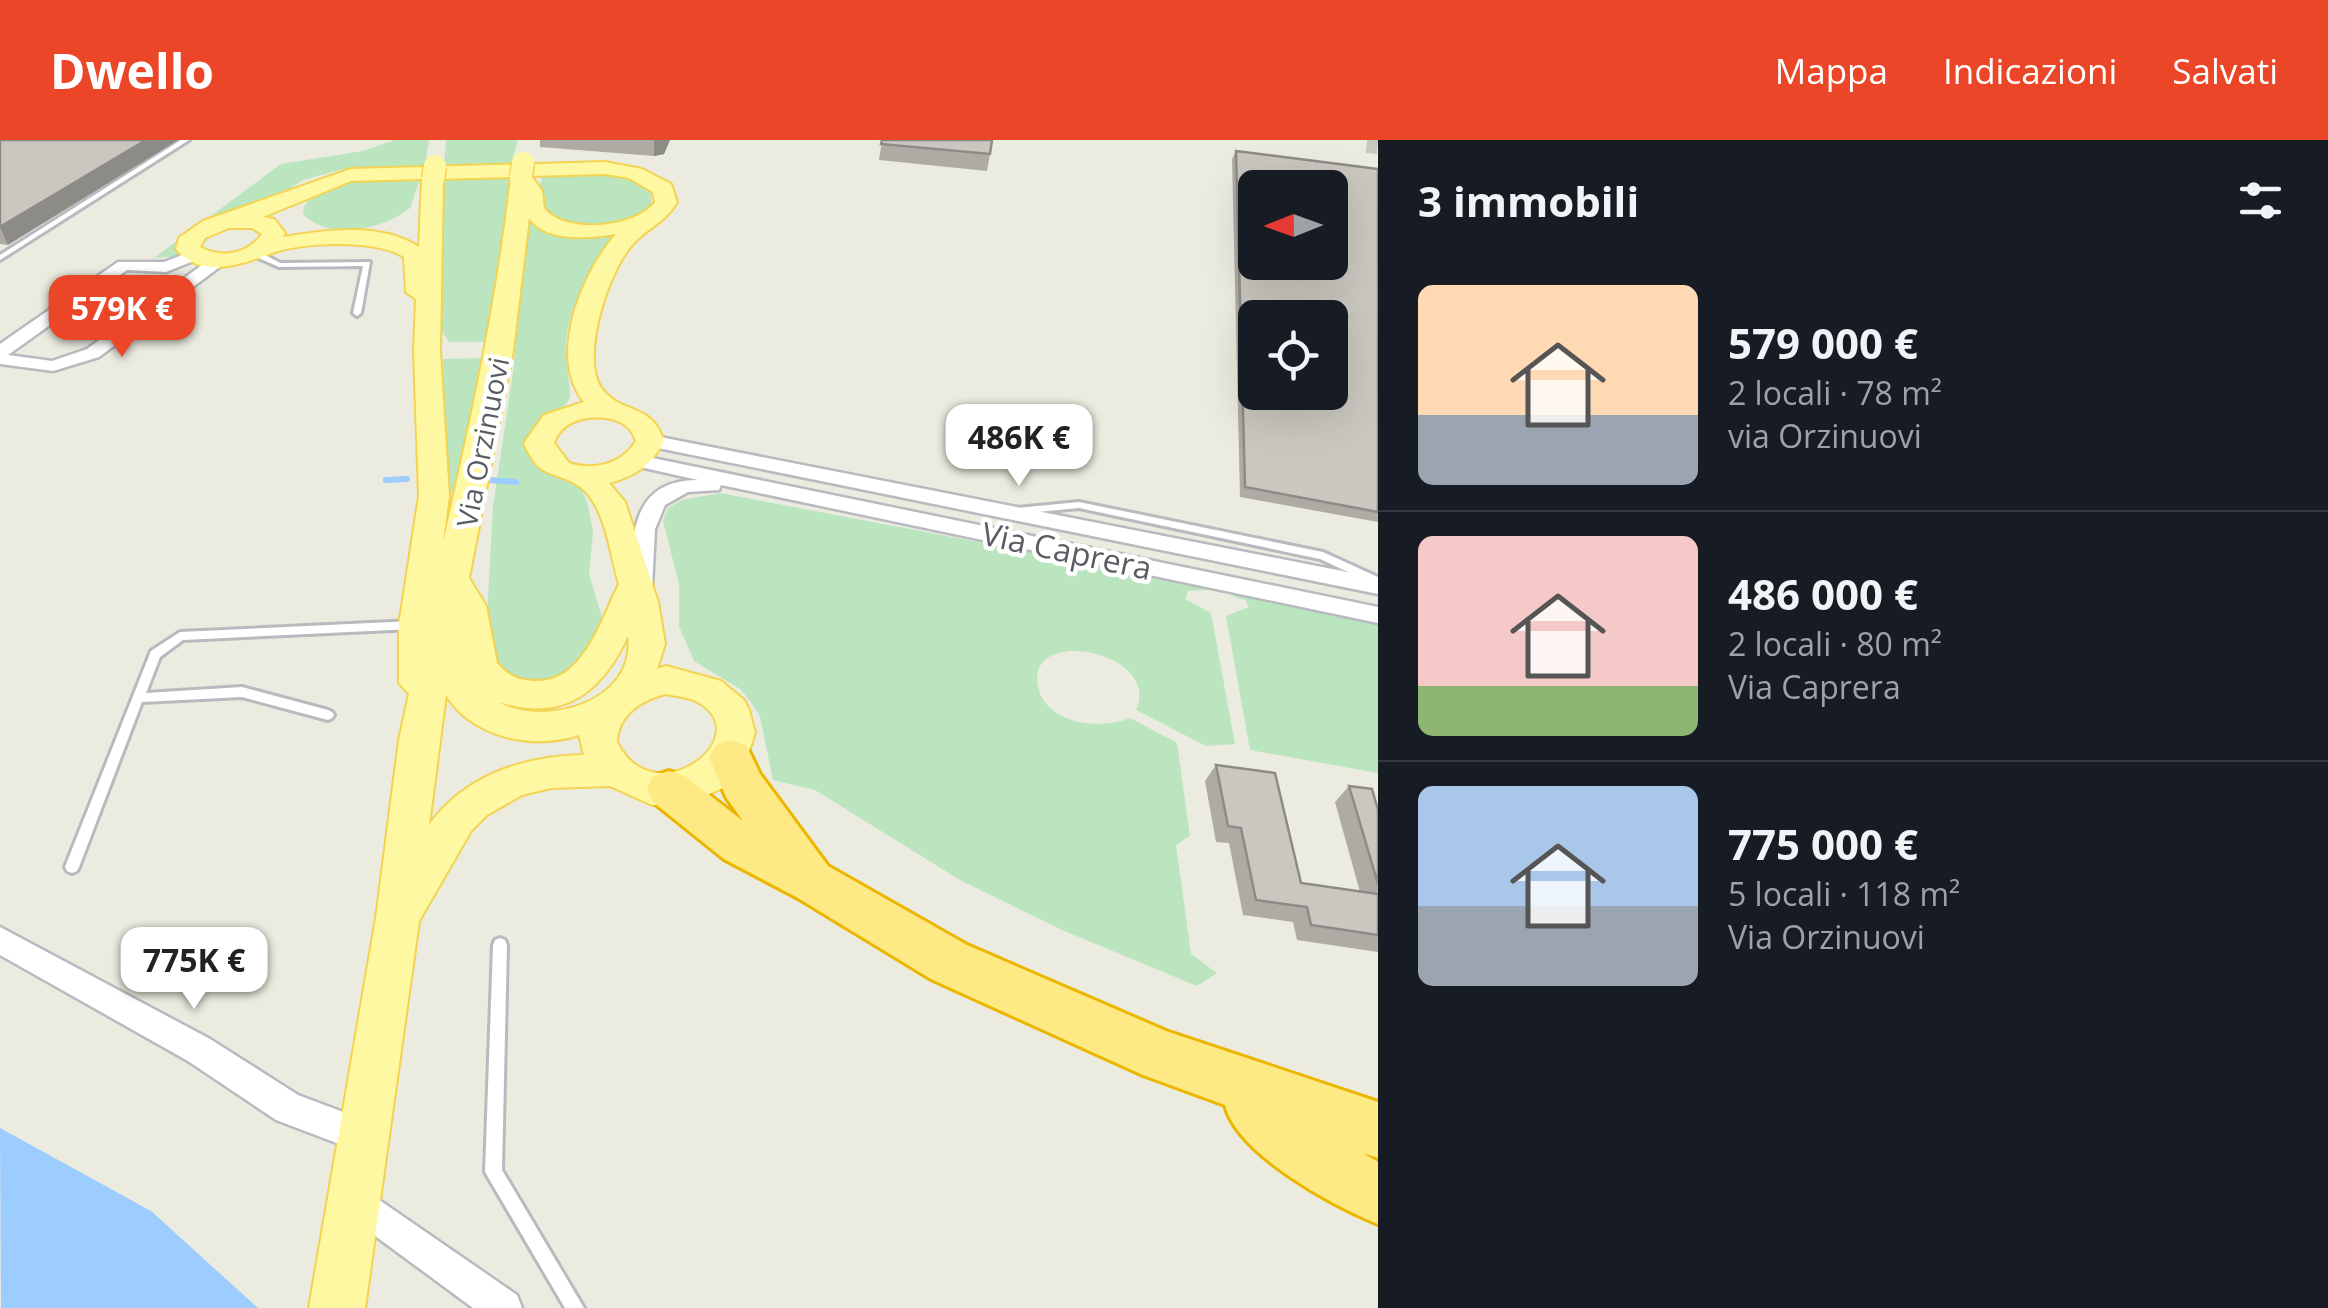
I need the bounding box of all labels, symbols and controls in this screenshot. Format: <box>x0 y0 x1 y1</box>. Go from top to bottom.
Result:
text: Dwello <box>50 38 214 103</box>
text: Mappa <box>1775 47 1888 94</box>
text: Indicazioni <box>1943 47 2117 94</box>
text: Salvati <box>2172 47 2278 94</box>
north arrow <box>1238 170 1348 280</box>
map controls <box>1238 170 1348 410</box>
text: 3 immobili <box>1418 172 1639 229</box>
icon: filters <box>2233 173 2288 228</box>
pin: 579K € <box>41 275 203 360</box>
text: 579K € <box>71 286 173 329</box>
button: locate <box>1238 300 1348 410</box>
text: 579 000 € <box>1728 314 1918 371</box>
icon: home <box>1498 325 1618 445</box>
street label: Via Orzinuovi <box>447 354 517 530</box>
text: 2 locali · 78 m² <box>1728 371 1942 414</box>
pin: 486K € <box>938 404 1100 489</box>
text: via Orzinuovi <box>1728 414 1922 457</box>
text: 486K € <box>968 415 1070 458</box>
street label: Via Caprera <box>978 511 1156 589</box>
text: 486 000 € <box>1728 565 1918 622</box>
icon: home <box>1498 576 1618 696</box>
text: 2 locali · 80 m² <box>1728 622 1942 665</box>
text: Via Caprera <box>1728 665 1901 708</box>
text: 775 000 € <box>1728 815 1918 872</box>
icon: home <box>1498 826 1618 946</box>
text: 5 locali · 118 m² <box>1728 872 1960 915</box>
text: Via Orzinuovi <box>1728 915 1925 958</box>
pin: 775K € <box>113 927 275 1012</box>
text: 775K € <box>143 938 245 981</box>

